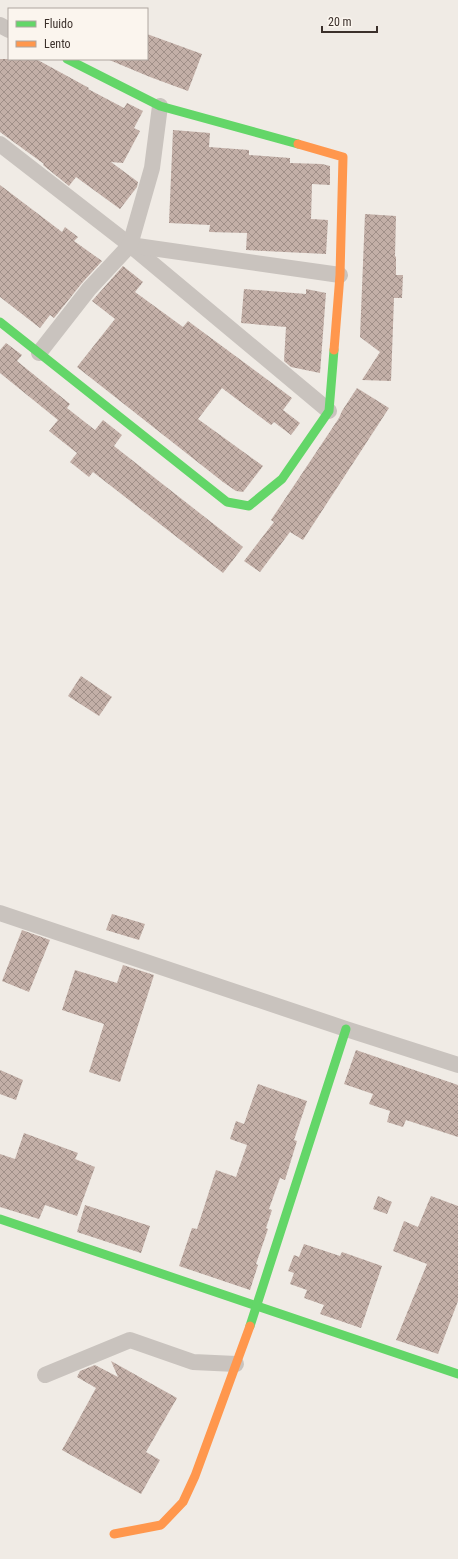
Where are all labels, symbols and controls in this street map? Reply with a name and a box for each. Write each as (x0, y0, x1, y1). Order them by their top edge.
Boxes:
legend (8, 8, 148, 60)
scale bar (322, 8, 377, 34)
text: 20 m (328, 15, 352, 29)
text: Fluido (44, 17, 73, 31)
text: Lento (44, 37, 71, 51)

